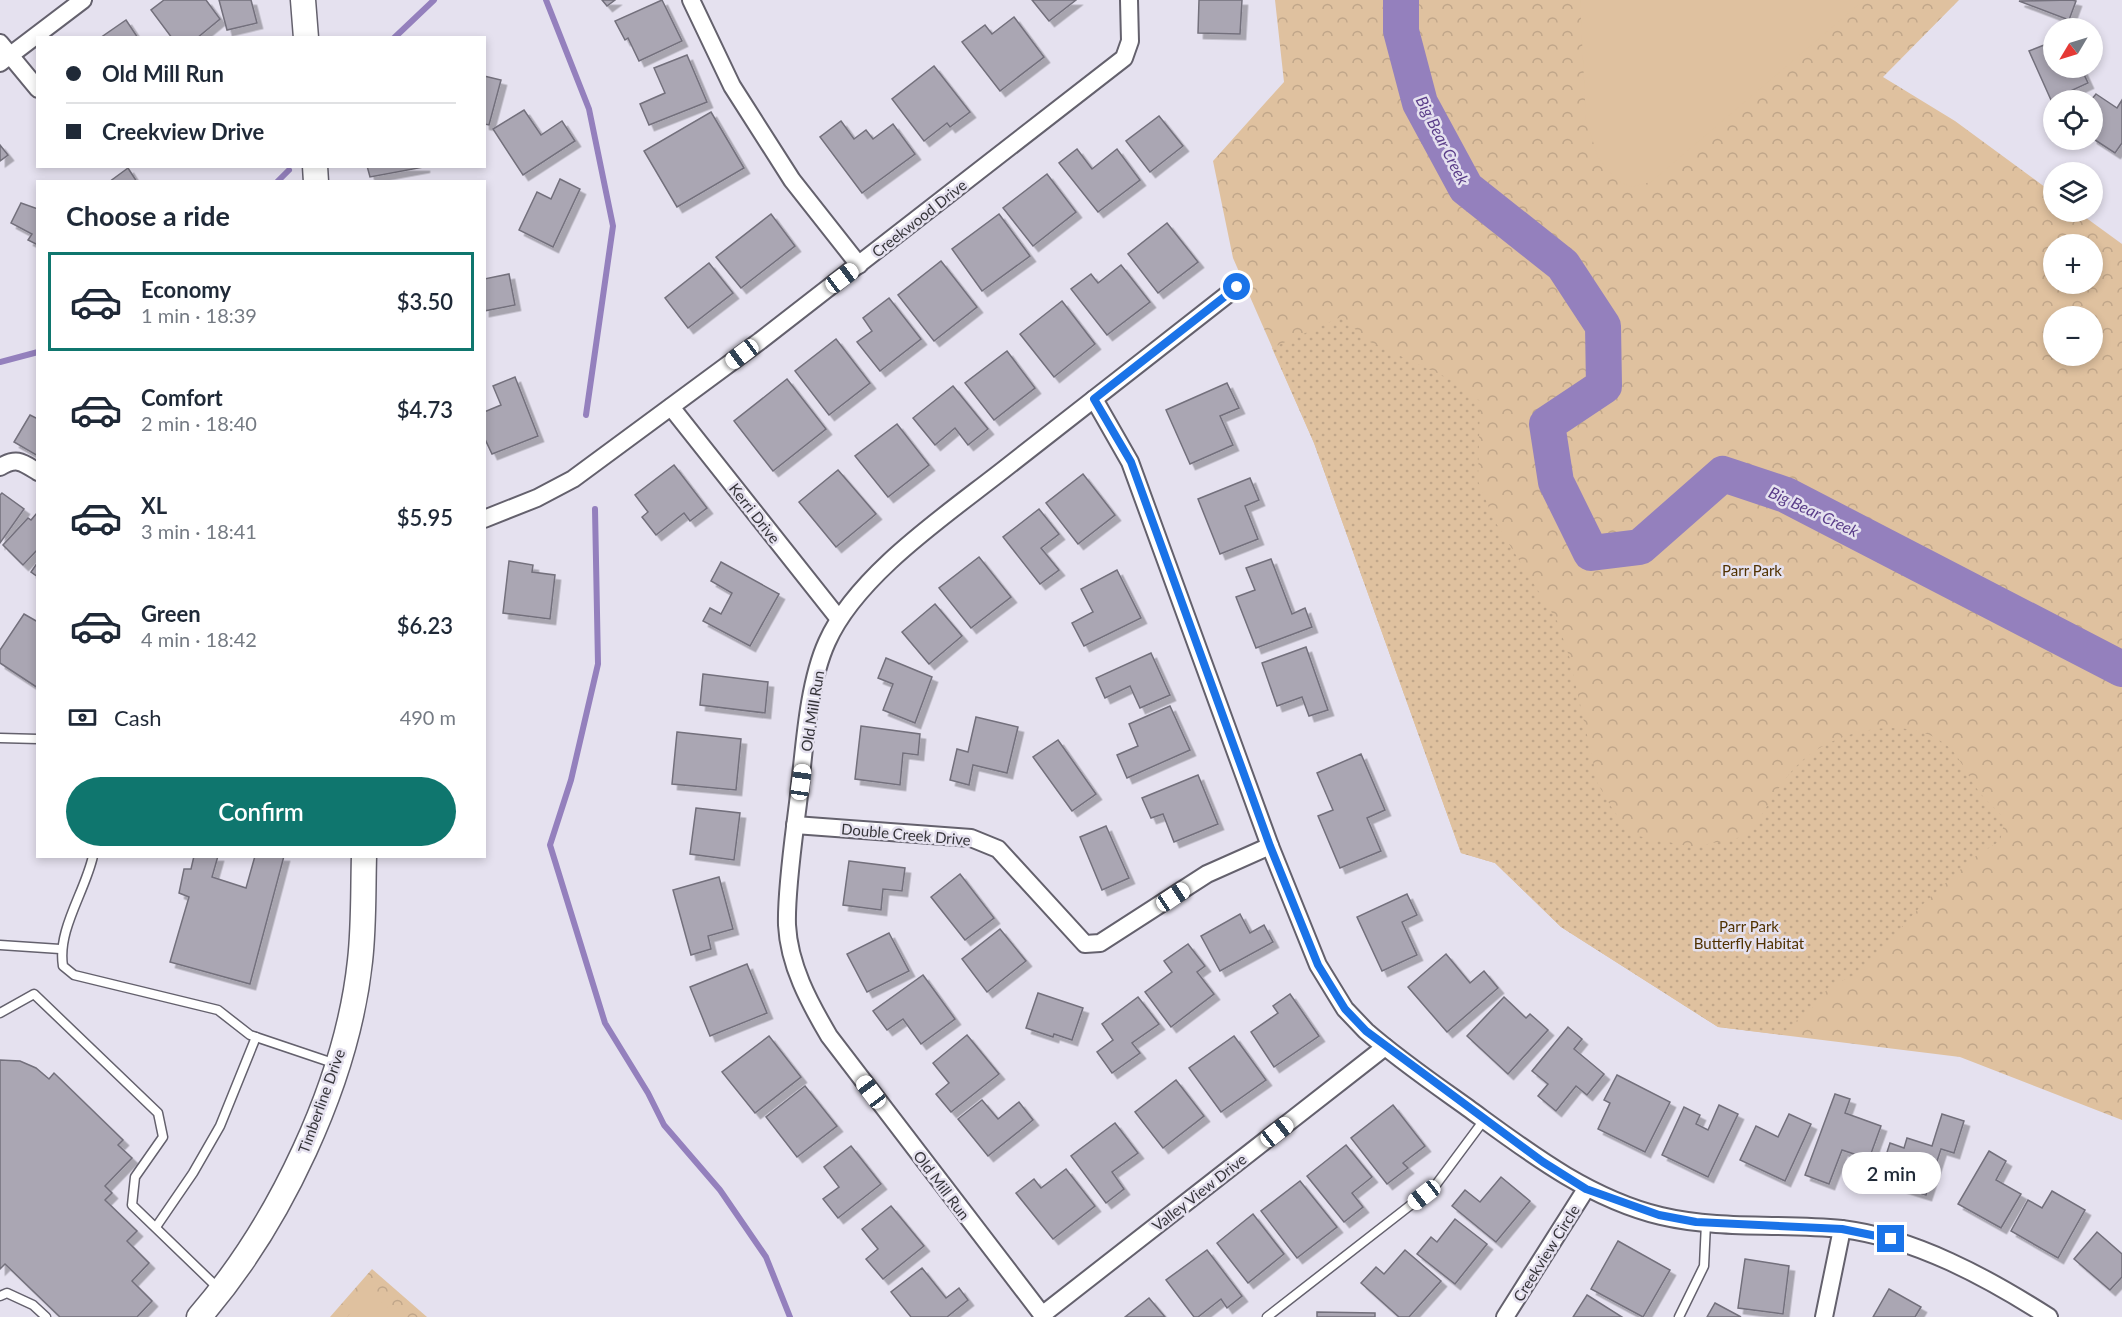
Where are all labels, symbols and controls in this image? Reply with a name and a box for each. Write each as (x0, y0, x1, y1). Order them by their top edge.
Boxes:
north arrow (2043, 18, 2103, 78)
map controls (2043, 18, 2103, 366)
text: Old Mill Run (102, 60, 224, 87)
button: locate (2043, 90, 2103, 150)
water label: Big Bear Creek (1413, 93, 1474, 188)
text: Creekview Drive (102, 118, 264, 145)
button: layers (2043, 162, 2103, 222)
street label: Creekwood Drive (868, 175, 970, 261)
text: Choose a ride (66, 199, 230, 232)
button: + (2043, 234, 2103, 294)
car (822, 260, 862, 296)
route start (1223, 273, 1250, 300)
icon: car (69, 275, 123, 329)
text: Economy (141, 276, 231, 303)
text: $3.50 (397, 288, 453, 315)
text: 1 min · 18:39 (141, 303, 257, 327)
button: − (2043, 306, 2103, 366)
car (722, 336, 762, 372)
icon: car (69, 383, 123, 437)
text: Comfort (141, 384, 223, 411)
text: $4.73 (397, 396, 453, 423)
text: 2 min · 18:40 (141, 411, 257, 435)
street label: Kerri Drive (726, 479, 784, 547)
water label: Big Bear Creek (1766, 482, 1862, 540)
icon: car (69, 491, 123, 545)
text: XL (141, 492, 167, 519)
text: $5.95 (397, 504, 453, 531)
text: 3 min · 18:41 (141, 519, 257, 543)
park label: Parr Park (1722, 561, 1782, 579)
icon: car (69, 599, 123, 653)
text: Green (141, 600, 201, 627)
text: $6.23 (397, 612, 453, 639)
text: 4 min · 18:42 (141, 627, 257, 651)
street label: Old Mill Run (797, 669, 827, 753)
icon: cash (66, 701, 99, 734)
text: Cash (114, 704, 161, 731)
text: 490 m (400, 705, 456, 729)
car (790, 763, 812, 801)
button: Confirm (66, 777, 456, 846)
street label: Double Creek Drive (840, 819, 972, 849)
car (1153, 879, 1193, 915)
park label: Parr Park Butterfly Habitat (1694, 917, 1805, 952)
street label: Timberline Drive (294, 1046, 348, 1156)
car (853, 1072, 889, 1112)
car (1257, 1114, 1297, 1150)
street label: Old Mill Run (910, 1147, 974, 1223)
street label: Valley View Drive (1148, 1150, 1250, 1234)
callout: 2 min (1842, 1152, 1940, 1194)
text: 2 min (1867, 1161, 1916, 1185)
car (1404, 1177, 1444, 1213)
street label: Creekview Circle (1509, 1201, 1583, 1305)
route end (1877, 1225, 1904, 1252)

